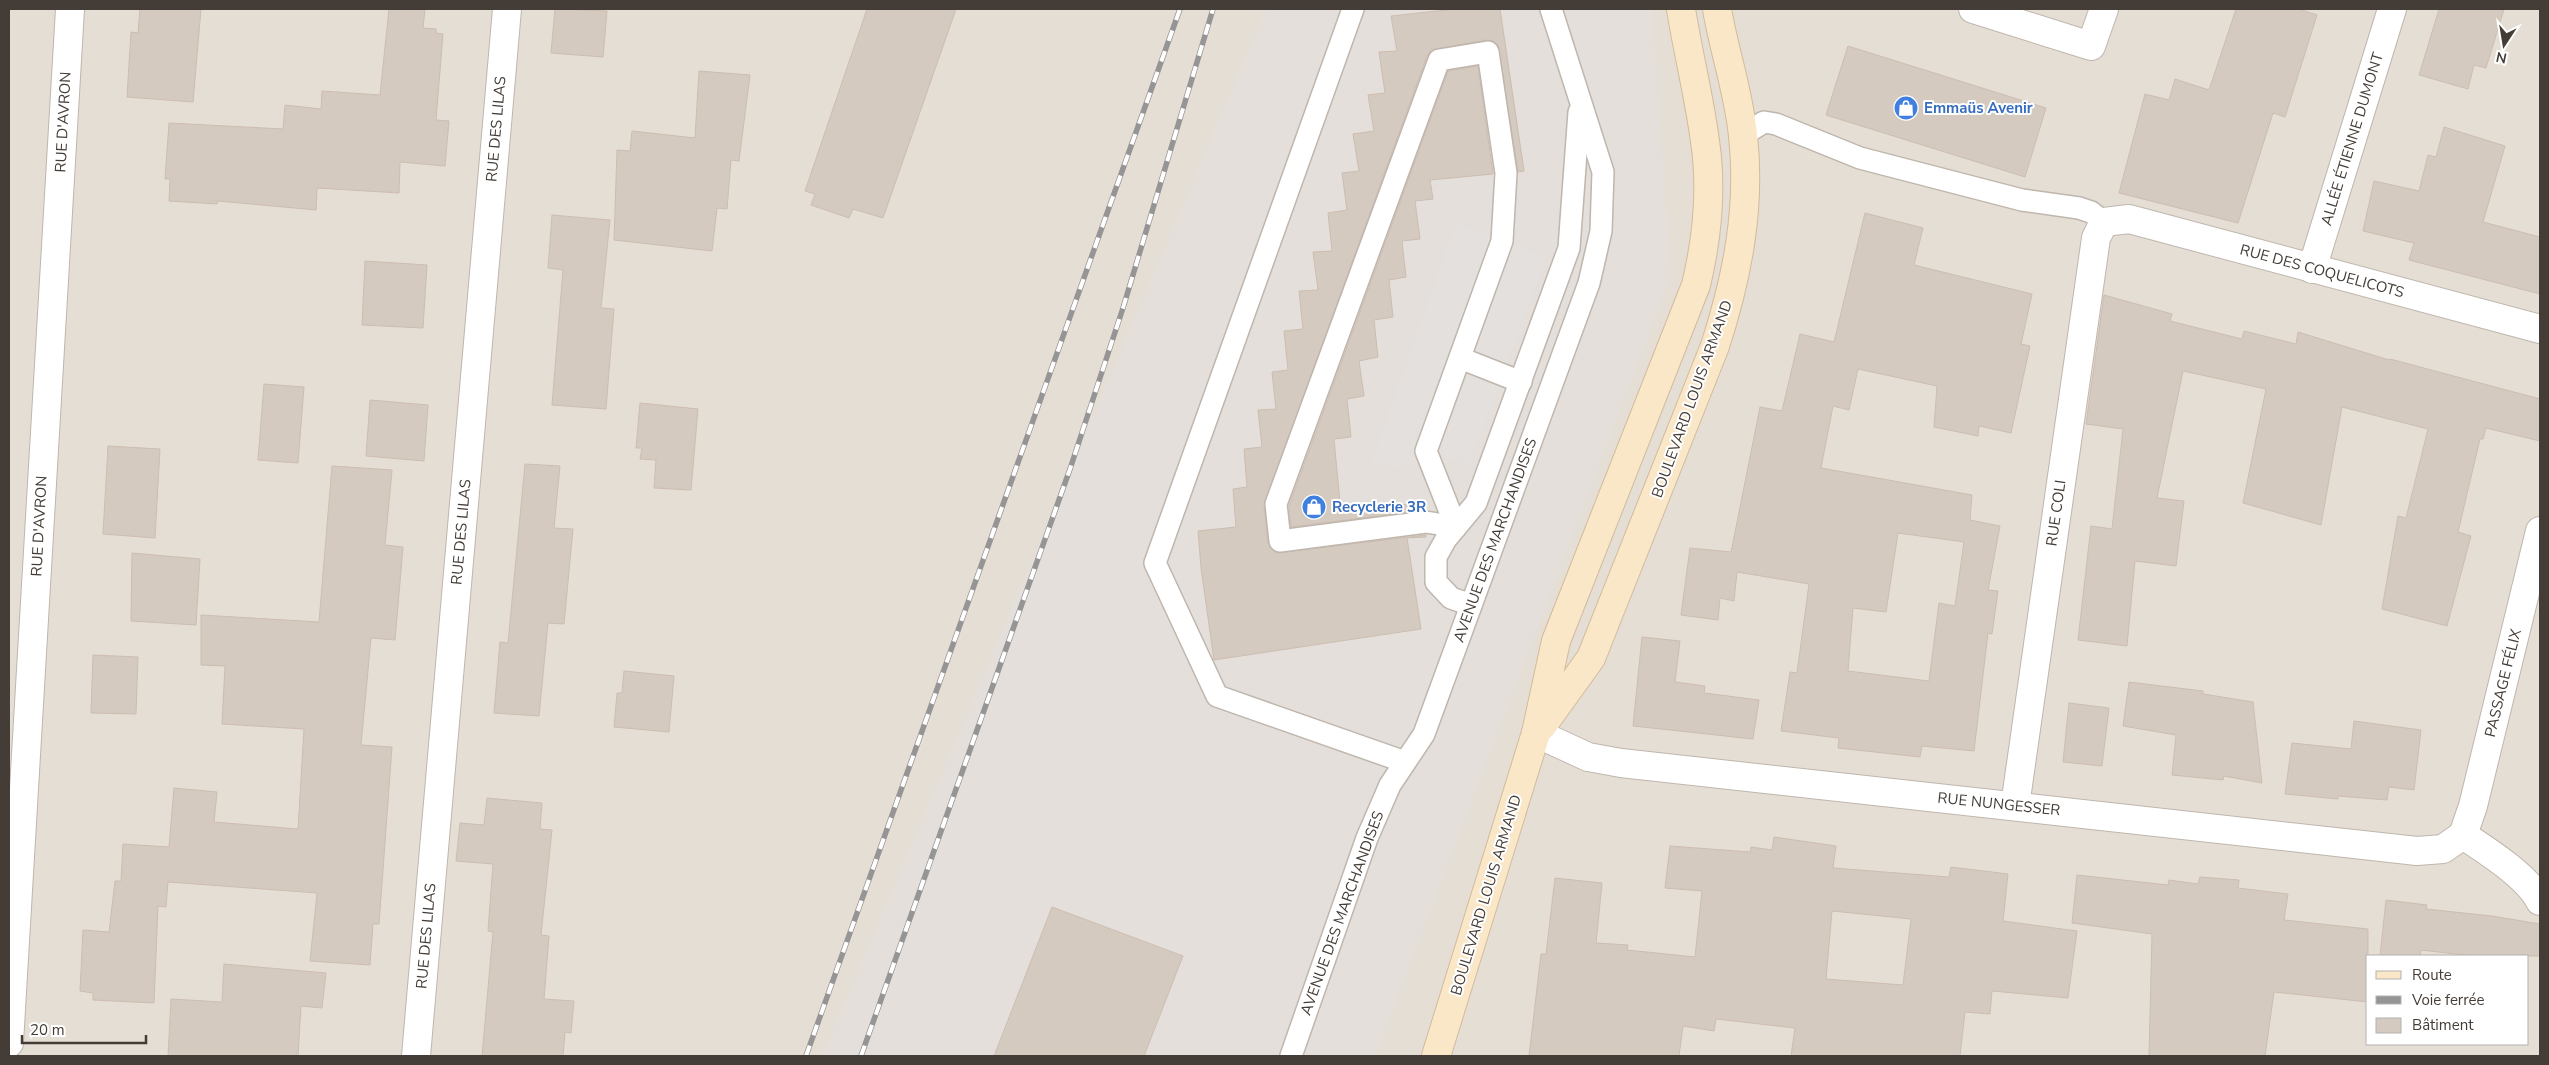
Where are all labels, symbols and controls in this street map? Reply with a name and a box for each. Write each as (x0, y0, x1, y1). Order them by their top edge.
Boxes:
north arrow (2479, 20, 2529, 70)
text: N (2494, 47, 2509, 68)
street label: ALLÉE ÉTIENNE DUMONT (2316, 50, 2388, 228)
street label: RUE D'AVRON (50, 71, 76, 173)
street label: RUE DES LILAS (481, 75, 511, 183)
shop icon: Emmaüs Avenir (1893, 95, 1919, 121)
place label: Emmaüs Avenir (1924, 98, 2033, 118)
street label: RUE DES COQUELICOTS (2238, 239, 2406, 303)
street label: BOULEVARD LOUIS ARMAND (1647, 298, 1737, 500)
street label: AVENUE DES MARCHANDISES (1449, 435, 1541, 645)
street label: RUE D'AVRON (26, 475, 52, 577)
street label: RUE DES LILAS (446, 478, 476, 586)
street label: RUE COLI (2041, 479, 2071, 547)
shop icon: Recyclerie 3R (1301, 494, 1327, 520)
place label: Recyclerie 3R (1332, 497, 1427, 517)
street label: PASSAGE FÉLIX (2480, 627, 2526, 739)
street label: RUE NUNGESSER (1937, 788, 2061, 820)
street label: BOULEVARD LOUIS ARMAND (1446, 792, 1526, 998)
street label: AVENUE DES MARCHANDISES (1296, 808, 1388, 1018)
street label: RUE DES LILAS (411, 882, 441, 990)
legend (2366, 955, 2529, 1045)
text: Route (2412, 965, 2452, 985)
text: Voie ferrée (2411, 990, 2484, 1010)
scale bar (22, 1012, 146, 1044)
text: Bâtiment (2412, 1015, 2474, 1035)
text: 20 m (30, 1020, 65, 1040)

